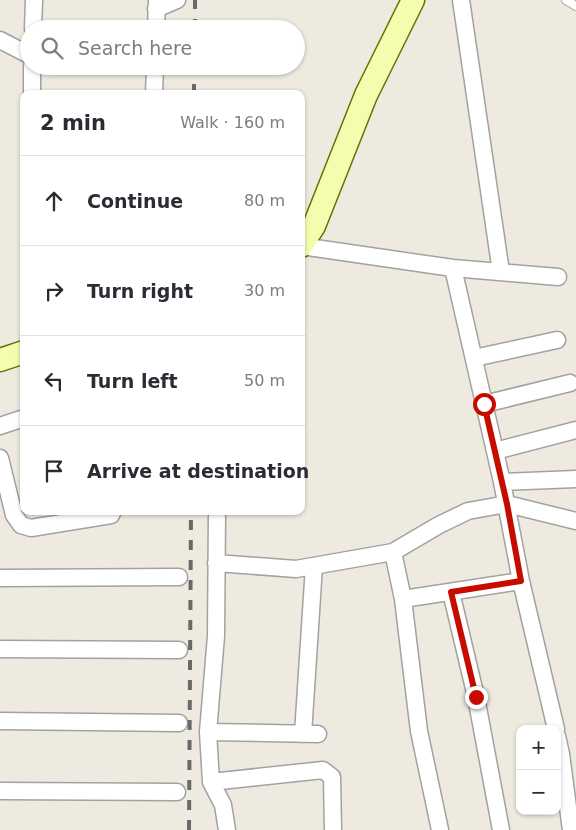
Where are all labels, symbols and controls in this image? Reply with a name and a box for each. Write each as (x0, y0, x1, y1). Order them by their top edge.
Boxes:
search box (20, 20, 305, 75)
icon: search (38, 34, 66, 62)
text: Search here (78, 37, 192, 59)
text: 2 min (40, 111, 106, 135)
text: Walk · 160 m (180, 113, 285, 132)
icon: ahead (40, 187, 68, 215)
text: Continue (87, 190, 183, 212)
text: 80 m (244, 191, 285, 210)
icon: right (40, 277, 68, 305)
text: Turn right (87, 280, 193, 302)
text: 30 m (244, 281, 285, 300)
icon: left (40, 367, 68, 395)
text: Turn left (87, 370, 178, 392)
text: 50 m (244, 371, 285, 390)
route start (473, 393, 496, 416)
icon: arrive (40, 457, 68, 485)
text: Arrive at destination (87, 460, 309, 482)
route end (465, 686, 488, 709)
map controls (516, 725, 561, 815)
button: + (516, 725, 561, 770)
button: − (516, 770, 561, 815)

